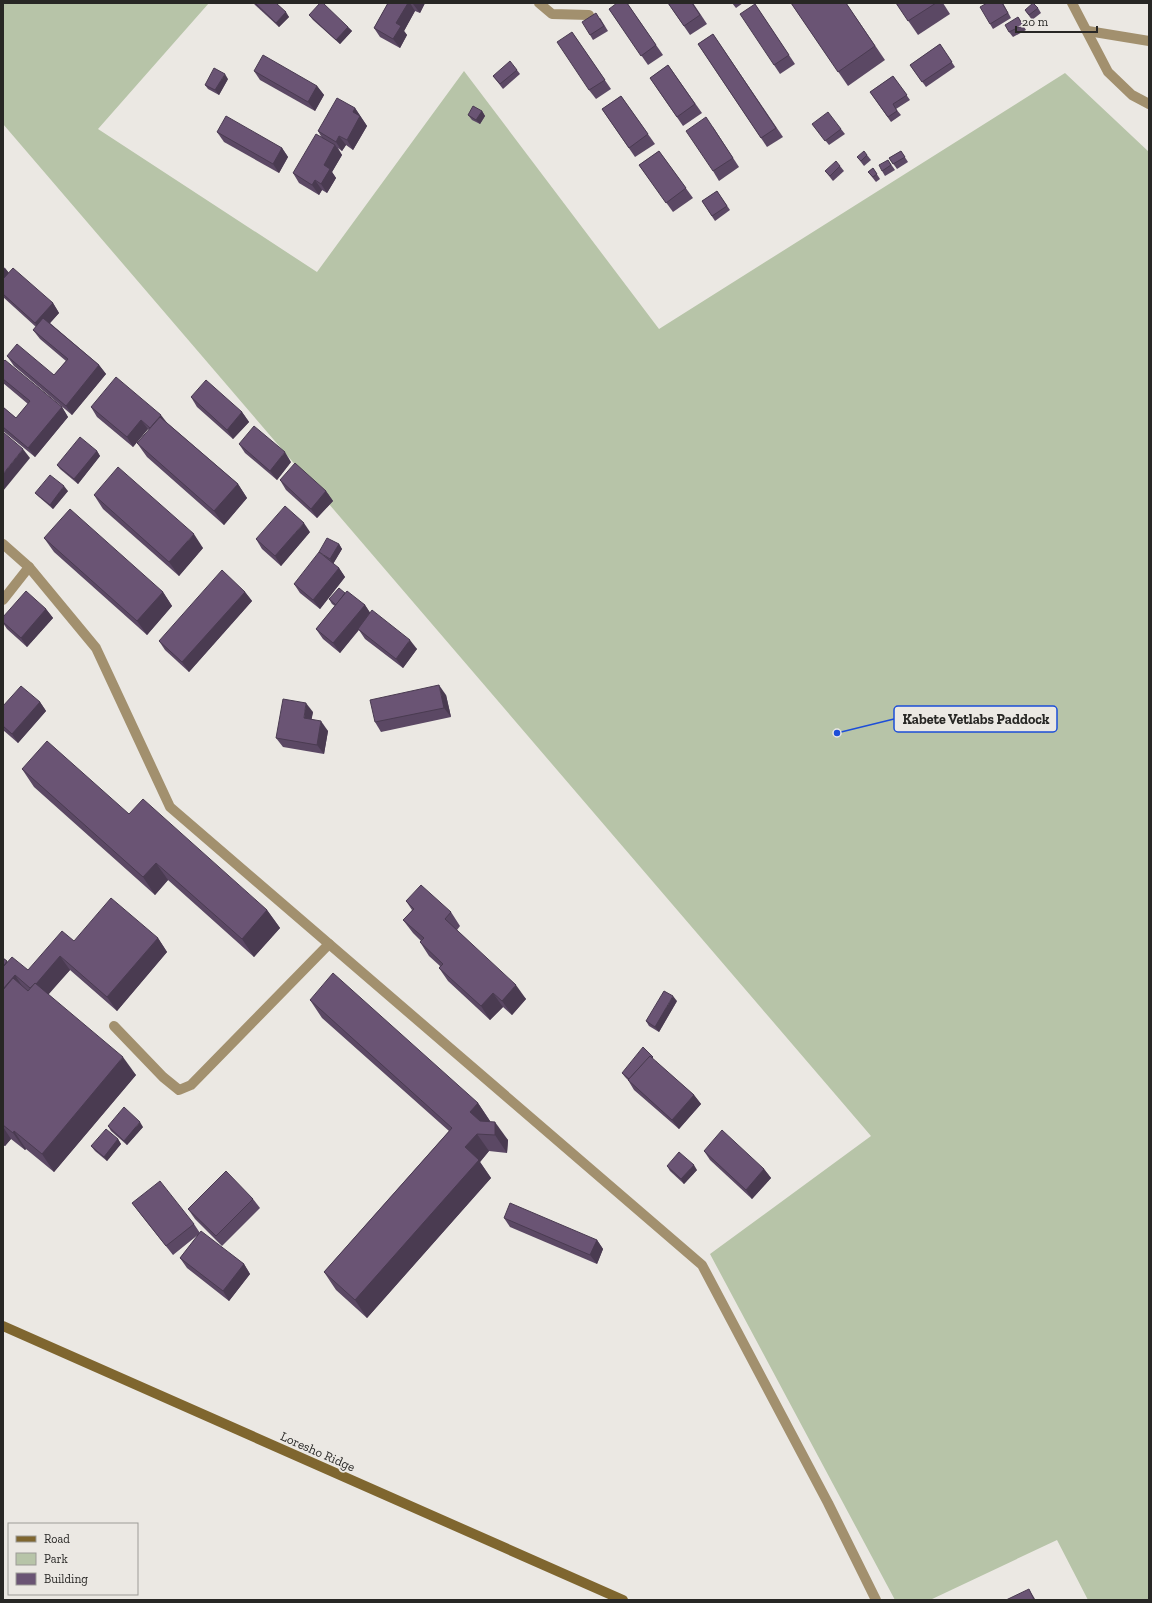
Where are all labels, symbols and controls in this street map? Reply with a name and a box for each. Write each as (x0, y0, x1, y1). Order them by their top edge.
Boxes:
scale bar (1016, 8, 1097, 34)
text: 20 m (1022, 15, 1049, 29)
callout: Kabete Vetlabs Paddock (894, 706, 1057, 732)
text: Kabete Vetlabs Paddock (902, 711, 1050, 728)
street label: Loresho Ridge (278, 1428, 357, 1475)
legend (8, 1523, 138, 1595)
text: Road (44, 1532, 70, 1546)
text: Park (44, 1552, 69, 1566)
text: Building (44, 1572, 88, 1586)

